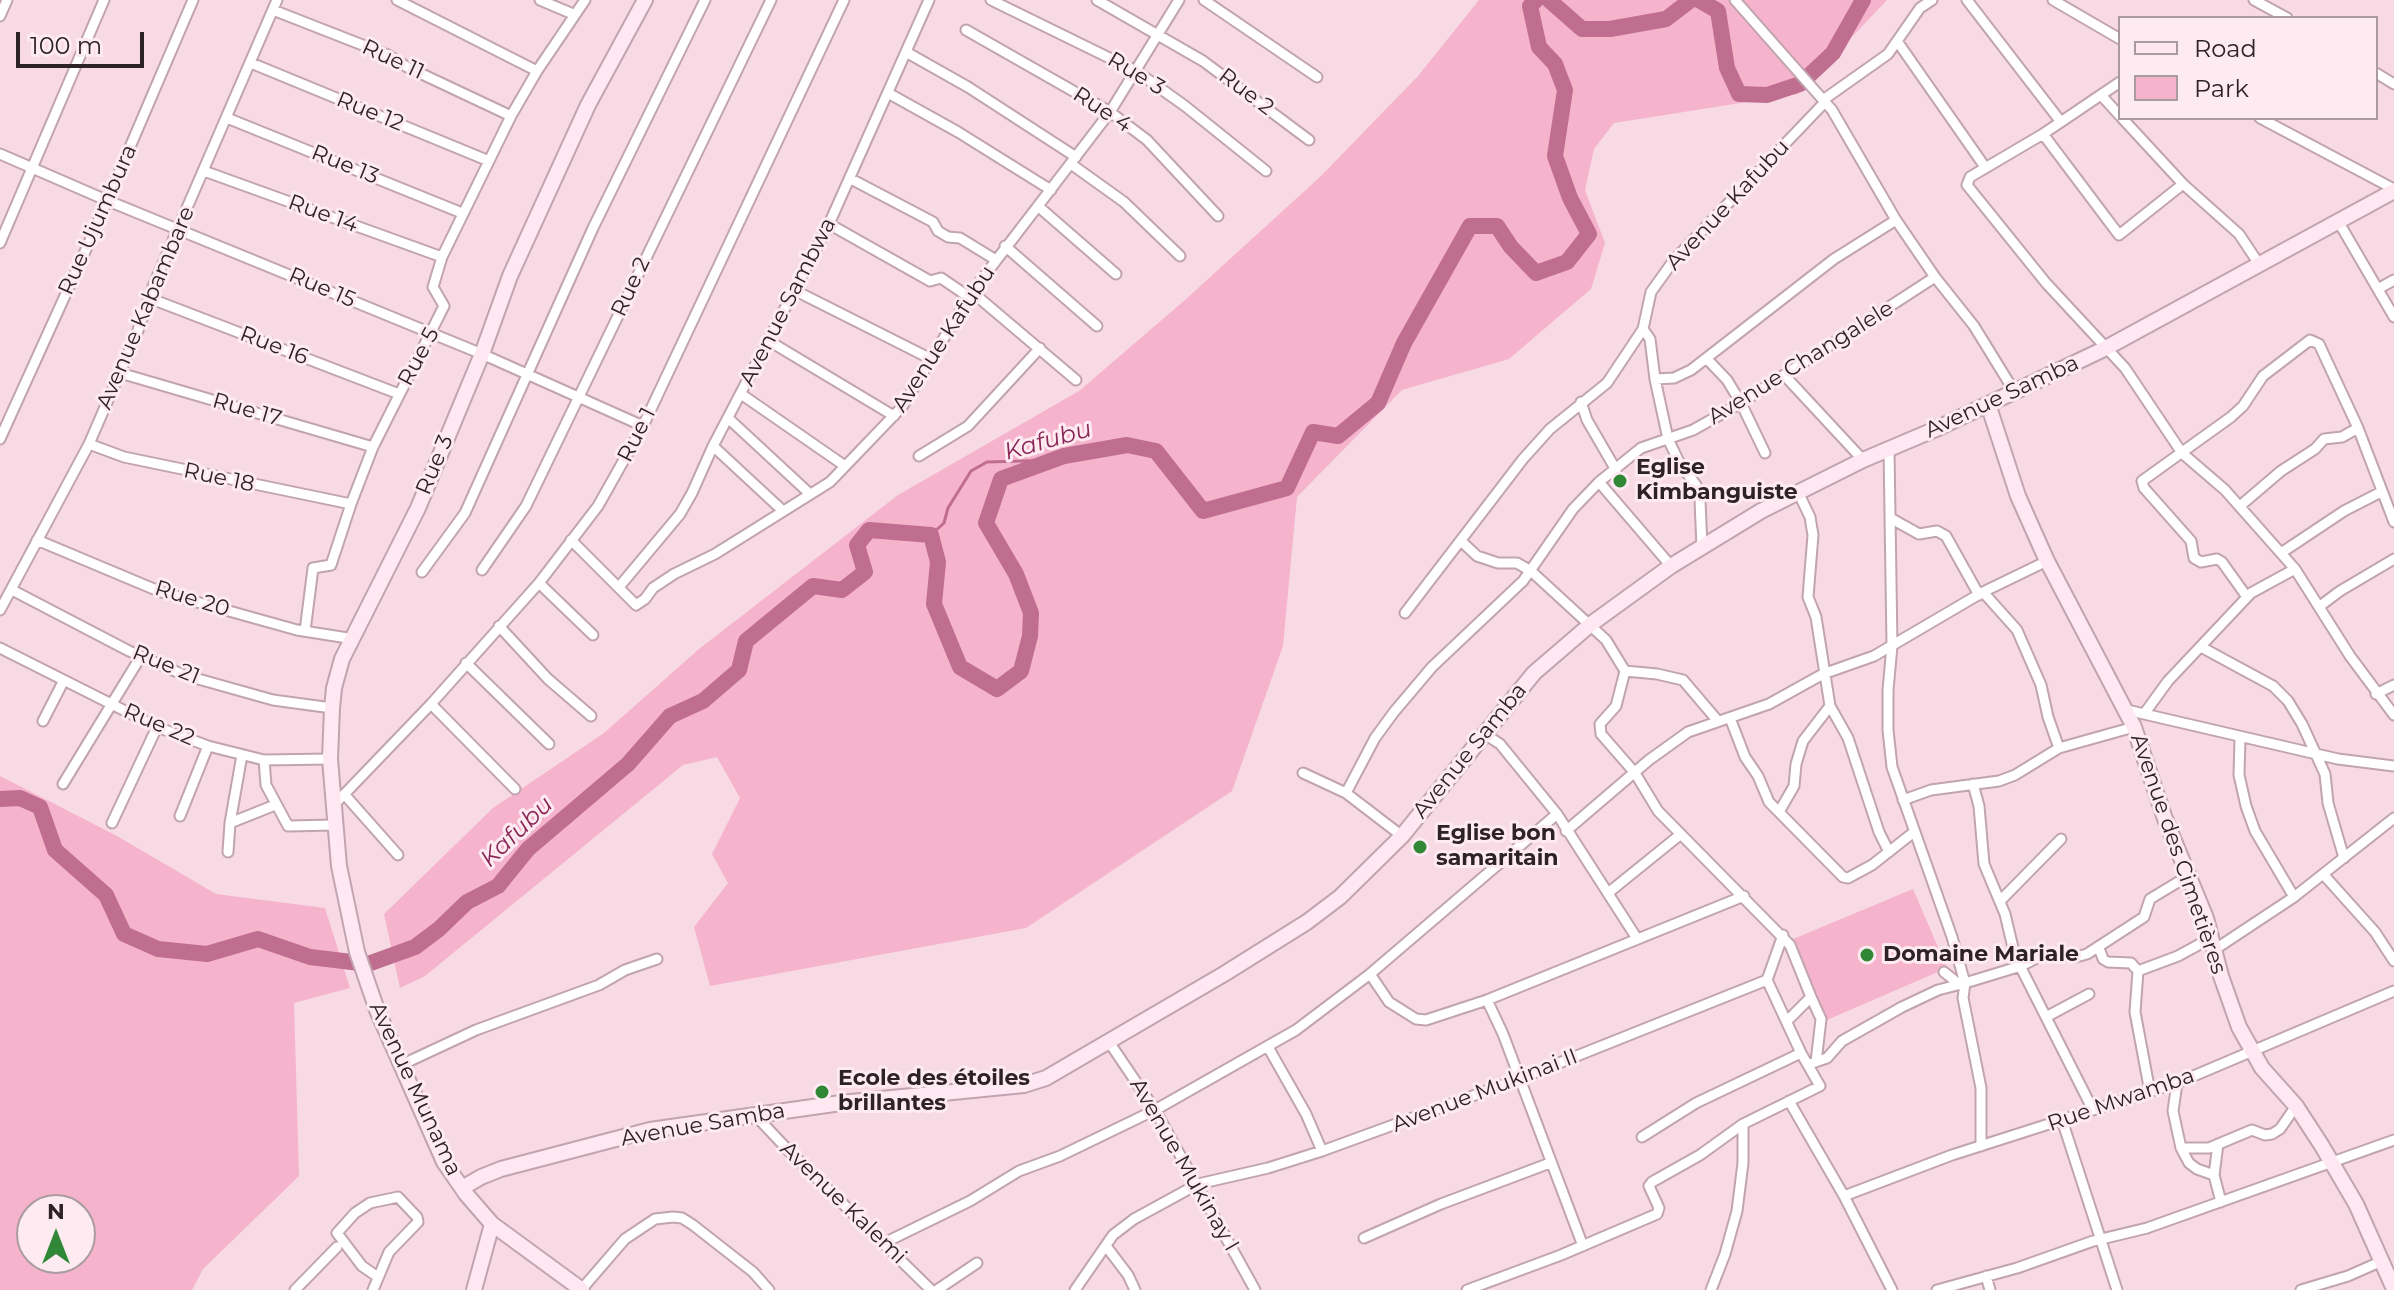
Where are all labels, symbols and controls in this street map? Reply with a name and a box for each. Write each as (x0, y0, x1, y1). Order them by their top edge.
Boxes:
scale bar (20, 16, 148, 66)
legend (2118, 16, 2378, 120)
text: 100 m (30, 31, 102, 60)
street label: Rue 11 (358, 34, 428, 86)
text: Road (2194, 34, 2257, 63)
street label: Rue 3 (1103, 47, 1169, 101)
street label: Rue 2 (1213, 63, 1279, 121)
text: Park (2194, 74, 2249, 103)
street label: Rue 4 (1068, 81, 1136, 139)
street label: Rue 12 (333, 87, 407, 137)
street label: Avenue Kafubu (1661, 134, 1795, 276)
street label: Rue 13 (308, 140, 382, 190)
street label: Rue Ujumbura (53, 141, 143, 299)
street label: Rue 14 (285, 189, 361, 239)
street label: Avenue Kabambare (91, 203, 201, 413)
street label: Avenue Sambwa (734, 214, 842, 390)
street label: Rue 2 (606, 253, 656, 321)
street label: Avenue Kafubu (887, 261, 1001, 417)
street label: Rue 15 (285, 262, 359, 314)
street label: Avenue Changalele (1703, 295, 1899, 431)
street label: Rue 16 (236, 321, 312, 371)
street label: Rue 5 (393, 323, 445, 391)
street label: Avenue Samba (1921, 350, 2083, 444)
street label: Rue 17 (209, 388, 285, 432)
street label: Rue 1 (612, 403, 662, 467)
water label: Kafubu (1001, 415, 1095, 467)
street label: Rue 3 (411, 431, 459, 499)
place label: Eglise Kimbanguiste (1636, 455, 1798, 506)
street label: Rue 18 (181, 458, 257, 498)
marker: Eglise Kimbanguiste (1611, 472, 1629, 490)
street label: Rue 20 (151, 575, 233, 623)
street label: Rue 21 (129, 640, 203, 690)
street label: Avenue Samba (1407, 678, 1533, 824)
street label: Rue 22 (119, 698, 199, 752)
street label: Avenue des Cimetières (2124, 730, 2232, 978)
water label: Kafubu (475, 791, 559, 873)
place label: Eglise bon samaritain (1436, 821, 1559, 872)
marker: Eglise bon samaritain (1411, 838, 1429, 856)
place label: Domaine Mariale (1883, 942, 2079, 968)
marker: Domaine Mariale (1858, 946, 1876, 964)
street label: Avenue Munama (363, 998, 467, 1180)
street label: Avenue Mukinai II (1389, 1043, 1581, 1139)
street label: Rue Mwamba (2044, 1062, 2198, 1138)
place label: Ecole des étoiles brillantes (838, 1066, 1030, 1118)
street label: Avenue Mukinay I (1124, 1074, 1244, 1256)
marker: Ecole des étoiles brillantes (813, 1083, 831, 1101)
street label: Avenue Samba (619, 1098, 787, 1152)
street label: Avenue Kalemi (774, 1136, 912, 1270)
north arrow (16, 1194, 96, 1274)
text: N (47, 1198, 65, 1225)

